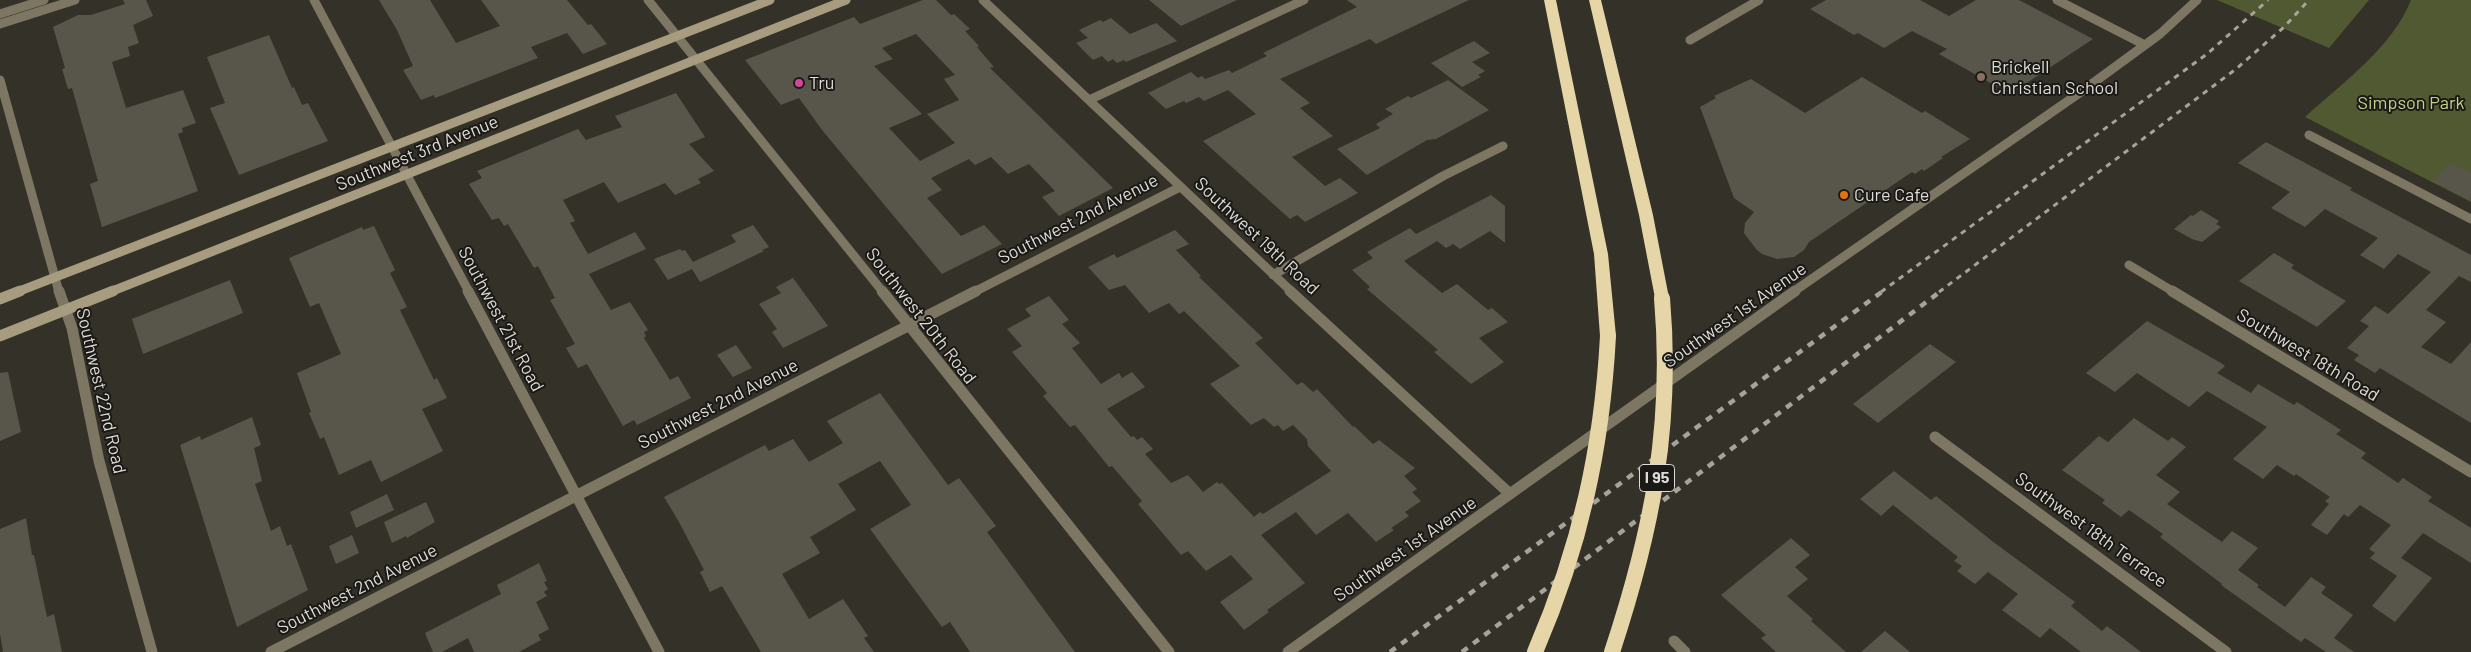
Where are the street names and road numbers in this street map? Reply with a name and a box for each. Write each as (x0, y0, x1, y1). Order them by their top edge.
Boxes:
street label: Southwest 3rd Avenue (333, 111, 501, 195)
street label: Southwest 2nd Avenue (994, 169, 1162, 269)
street label: Southwest 19th Road (1190, 173, 1324, 299)
street label: Southwest 21st Road (454, 243, 548, 395)
street label: Southwest 20th Road (861, 244, 981, 388)
street label: Southwest 1st Avenue (1659, 258, 1811, 372)
street label: Southwest 18th Road (2233, 304, 2383, 406)
street label: Southwest 22nd Road (71, 306, 131, 476)
street label: Southwest 2nd Avenue (634, 354, 802, 454)
road number: I 95 (1640, 464, 1674, 492)
street label: Southwest 18th Terrace (2011, 468, 2171, 592)
street label: Southwest 1st Avenue (1329, 492, 1481, 606)
street label: Southwest 2nd Avenue (273, 539, 441, 639)

